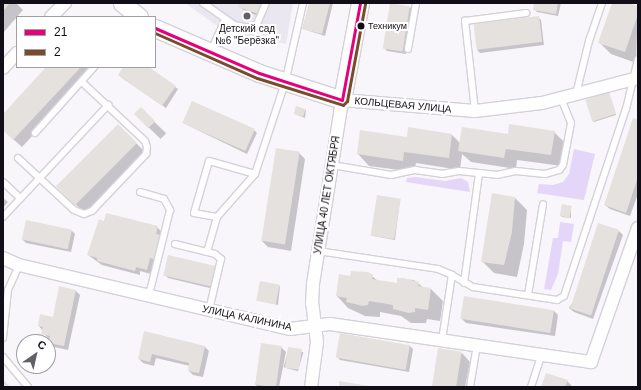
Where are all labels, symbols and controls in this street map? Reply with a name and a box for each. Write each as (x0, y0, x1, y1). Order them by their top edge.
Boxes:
marker: Детский сад №6 "Берёзка" (242, 11, 252, 21)
legend (16, 16, 156, 68)
marker: Техникум (356, 21, 366, 31)
place label: Техникум (368, 21, 407, 31)
place label: Детский сад №6 "Берёзка" (215, 22, 279, 46)
text: 21 (54, 25, 67, 39)
text: 2 (54, 45, 61, 59)
street label: КОЛЬЦЕВАЯ УЛИЦА (354, 95, 452, 115)
street label: УЛИЦА 40 ЛЕТ ОКТЯБРЯ (312, 135, 342, 255)
street label: УЛИЦА КАЛИНИНА (201, 303, 293, 333)
north arrow (16, 334, 56, 374)
text: С (35, 338, 49, 352)

